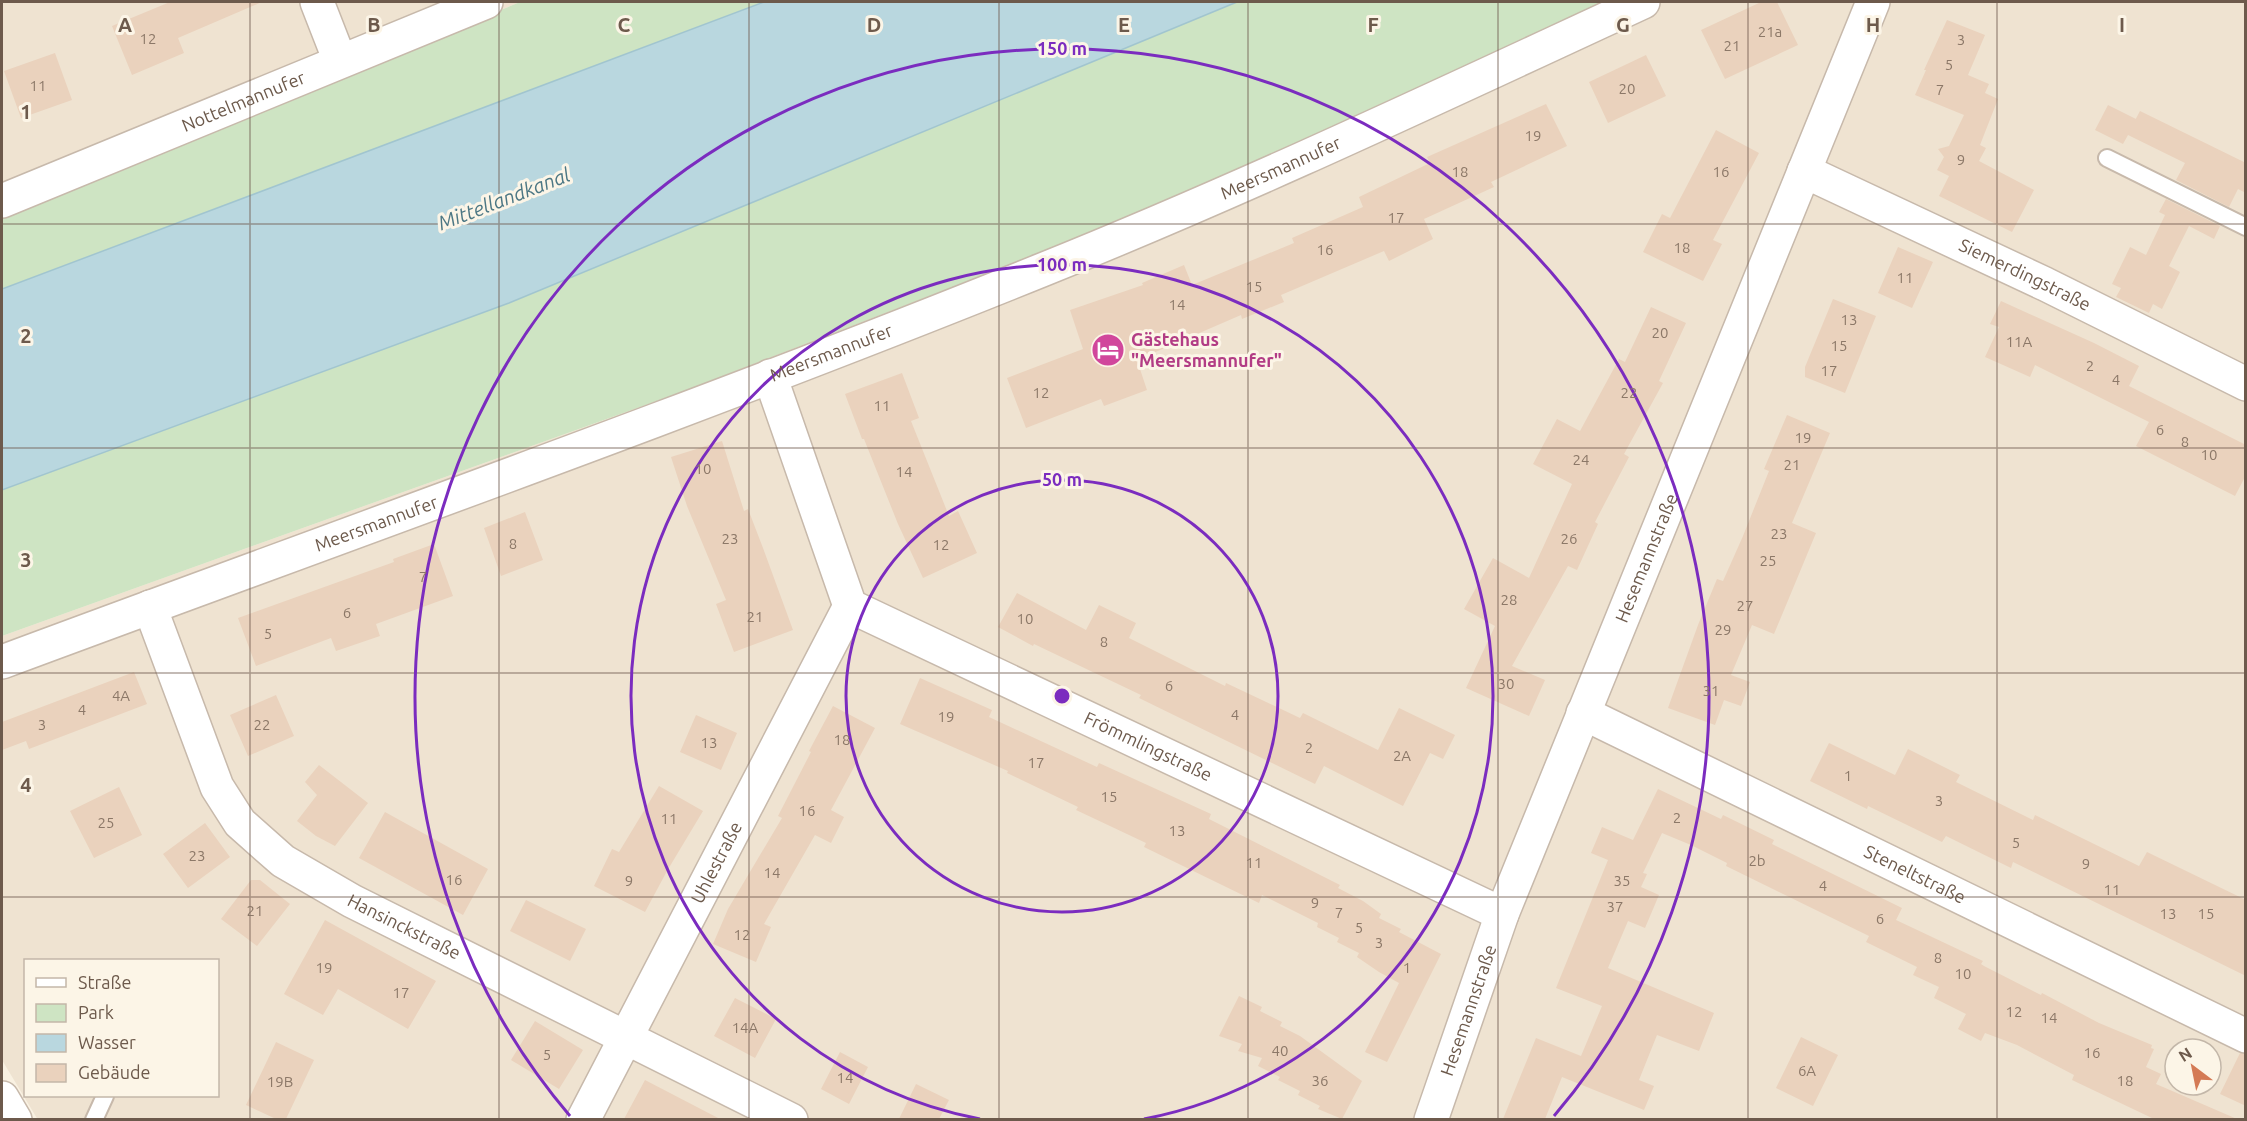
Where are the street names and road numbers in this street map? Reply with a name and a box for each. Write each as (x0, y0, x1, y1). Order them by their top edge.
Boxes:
street label: Nottelmannufer (178, 67, 308, 135)
street label: Meersmannufer (1217, 132, 1344, 203)
street label: Siemerdingstraße (1956, 234, 2094, 314)
street label: Meersmannufer (767, 319, 895, 385)
street label: Hesemannstraße (1611, 490, 1681, 625)
street label: Meersmannufer (312, 491, 440, 555)
street label: Frömmlingstraße (1081, 707, 1216, 785)
street label: Uhlestraße (686, 818, 745, 906)
street label: Steneltstraße (1861, 841, 1969, 907)
street label: Hansinckstraße (345, 889, 464, 963)
street label: Hesemannstraße (1436, 942, 1500, 1078)

